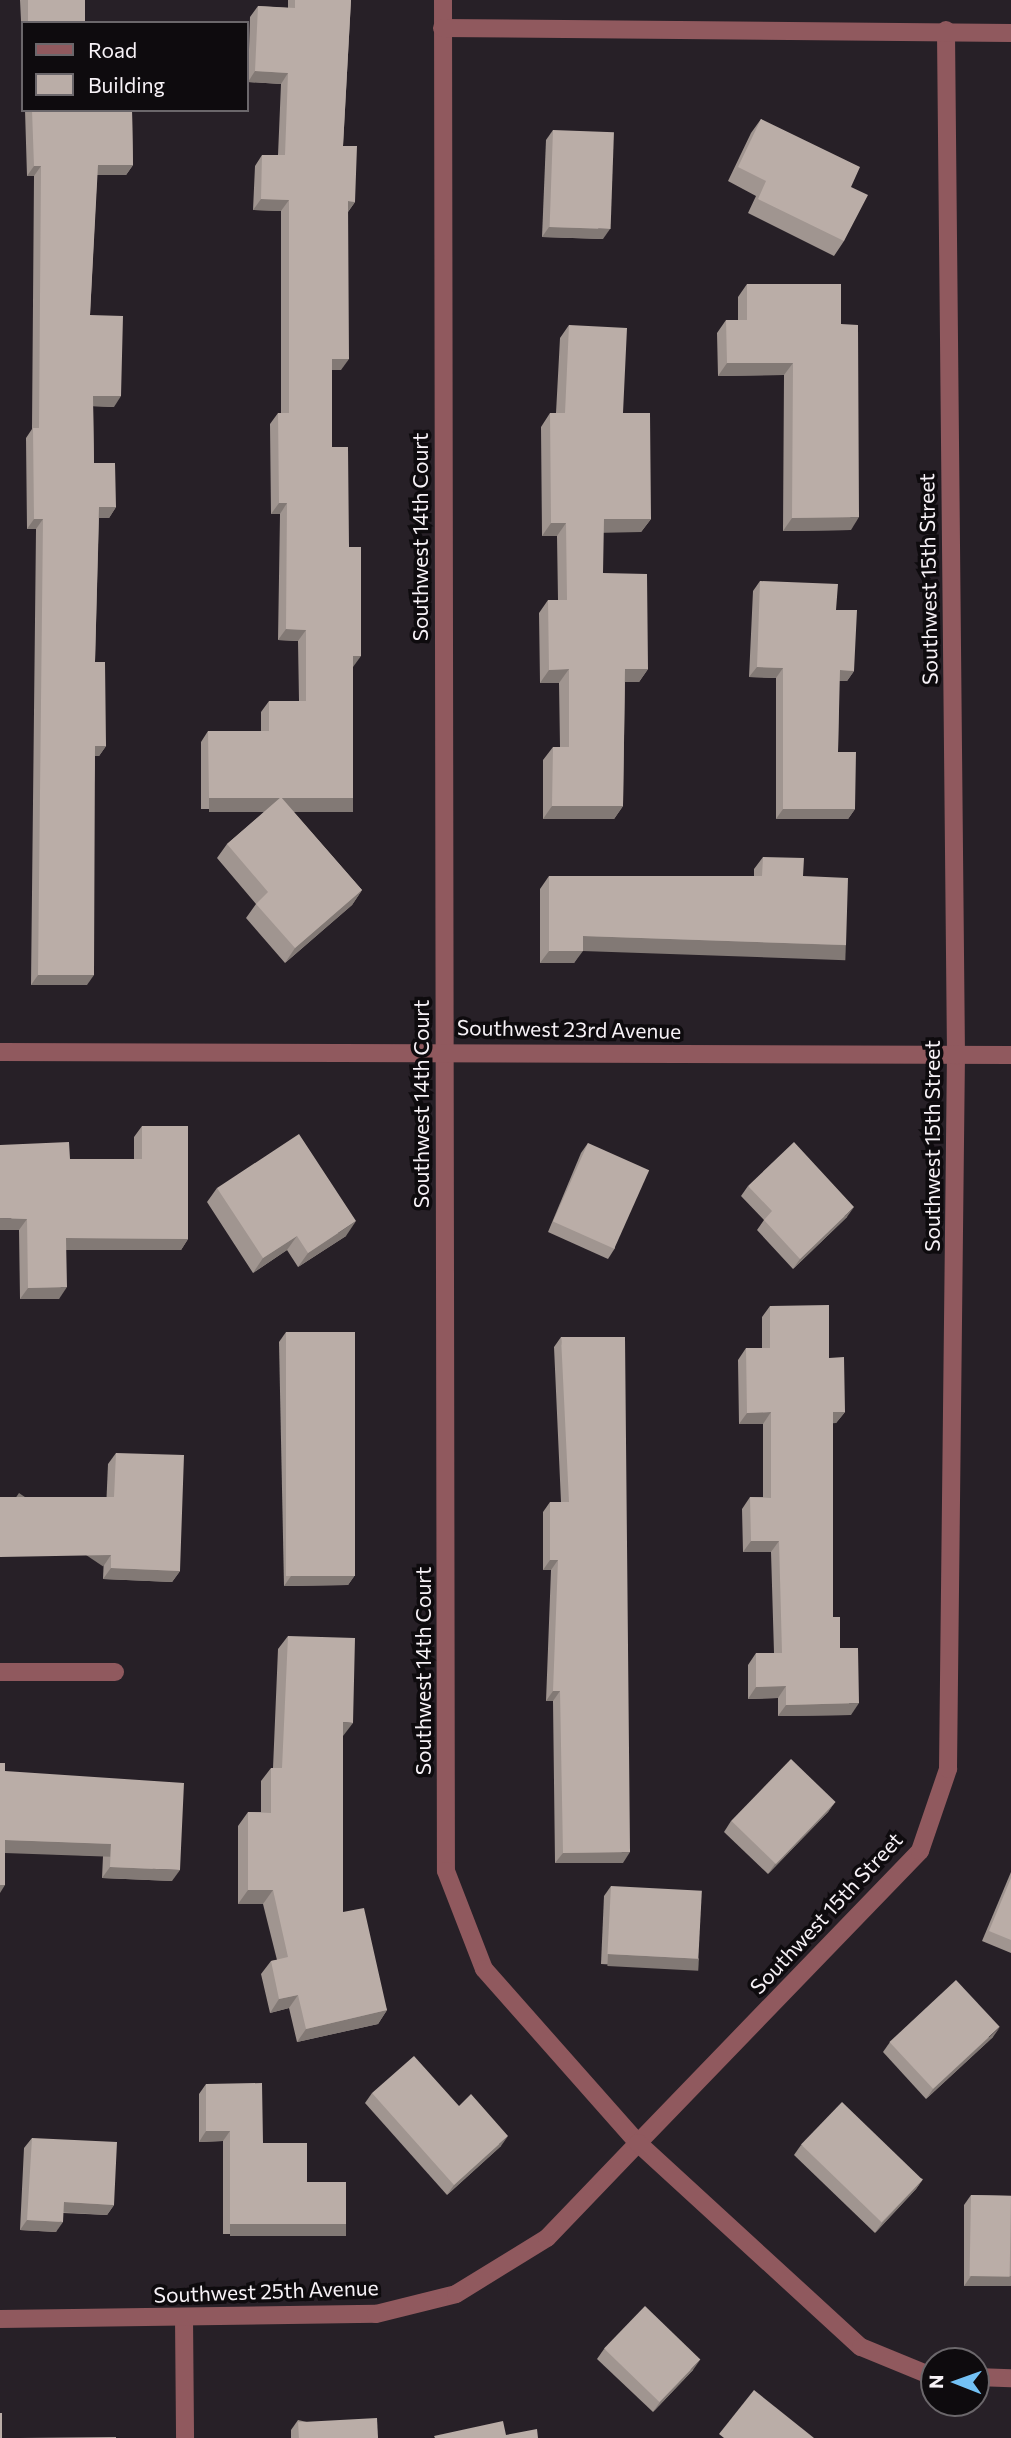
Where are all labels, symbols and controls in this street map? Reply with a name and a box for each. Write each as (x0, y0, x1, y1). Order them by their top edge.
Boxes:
legend (21, 21, 248, 112)
text: Road (88, 37, 137, 62)
text: Building (88, 72, 165, 97)
street label: Southwest 14th Court (407, 433, 433, 641)
street label: Southwest 15th Street (914, 473, 942, 685)
street label: Southwest 14th Court (408, 1000, 434, 1208)
street label: Southwest 23rd Avenue (457, 1014, 681, 1044)
street label: Southwest 15th Street (919, 1040, 945, 1252)
street label: Southwest 14th Court (410, 1567, 436, 1775)
street label: Southwest 15th Street (745, 1827, 907, 1999)
street label: Southwest 25th Avenue (153, 2274, 379, 2308)
north arrow (920, 2347, 990, 2417)
text: N (924, 2374, 947, 2389)

